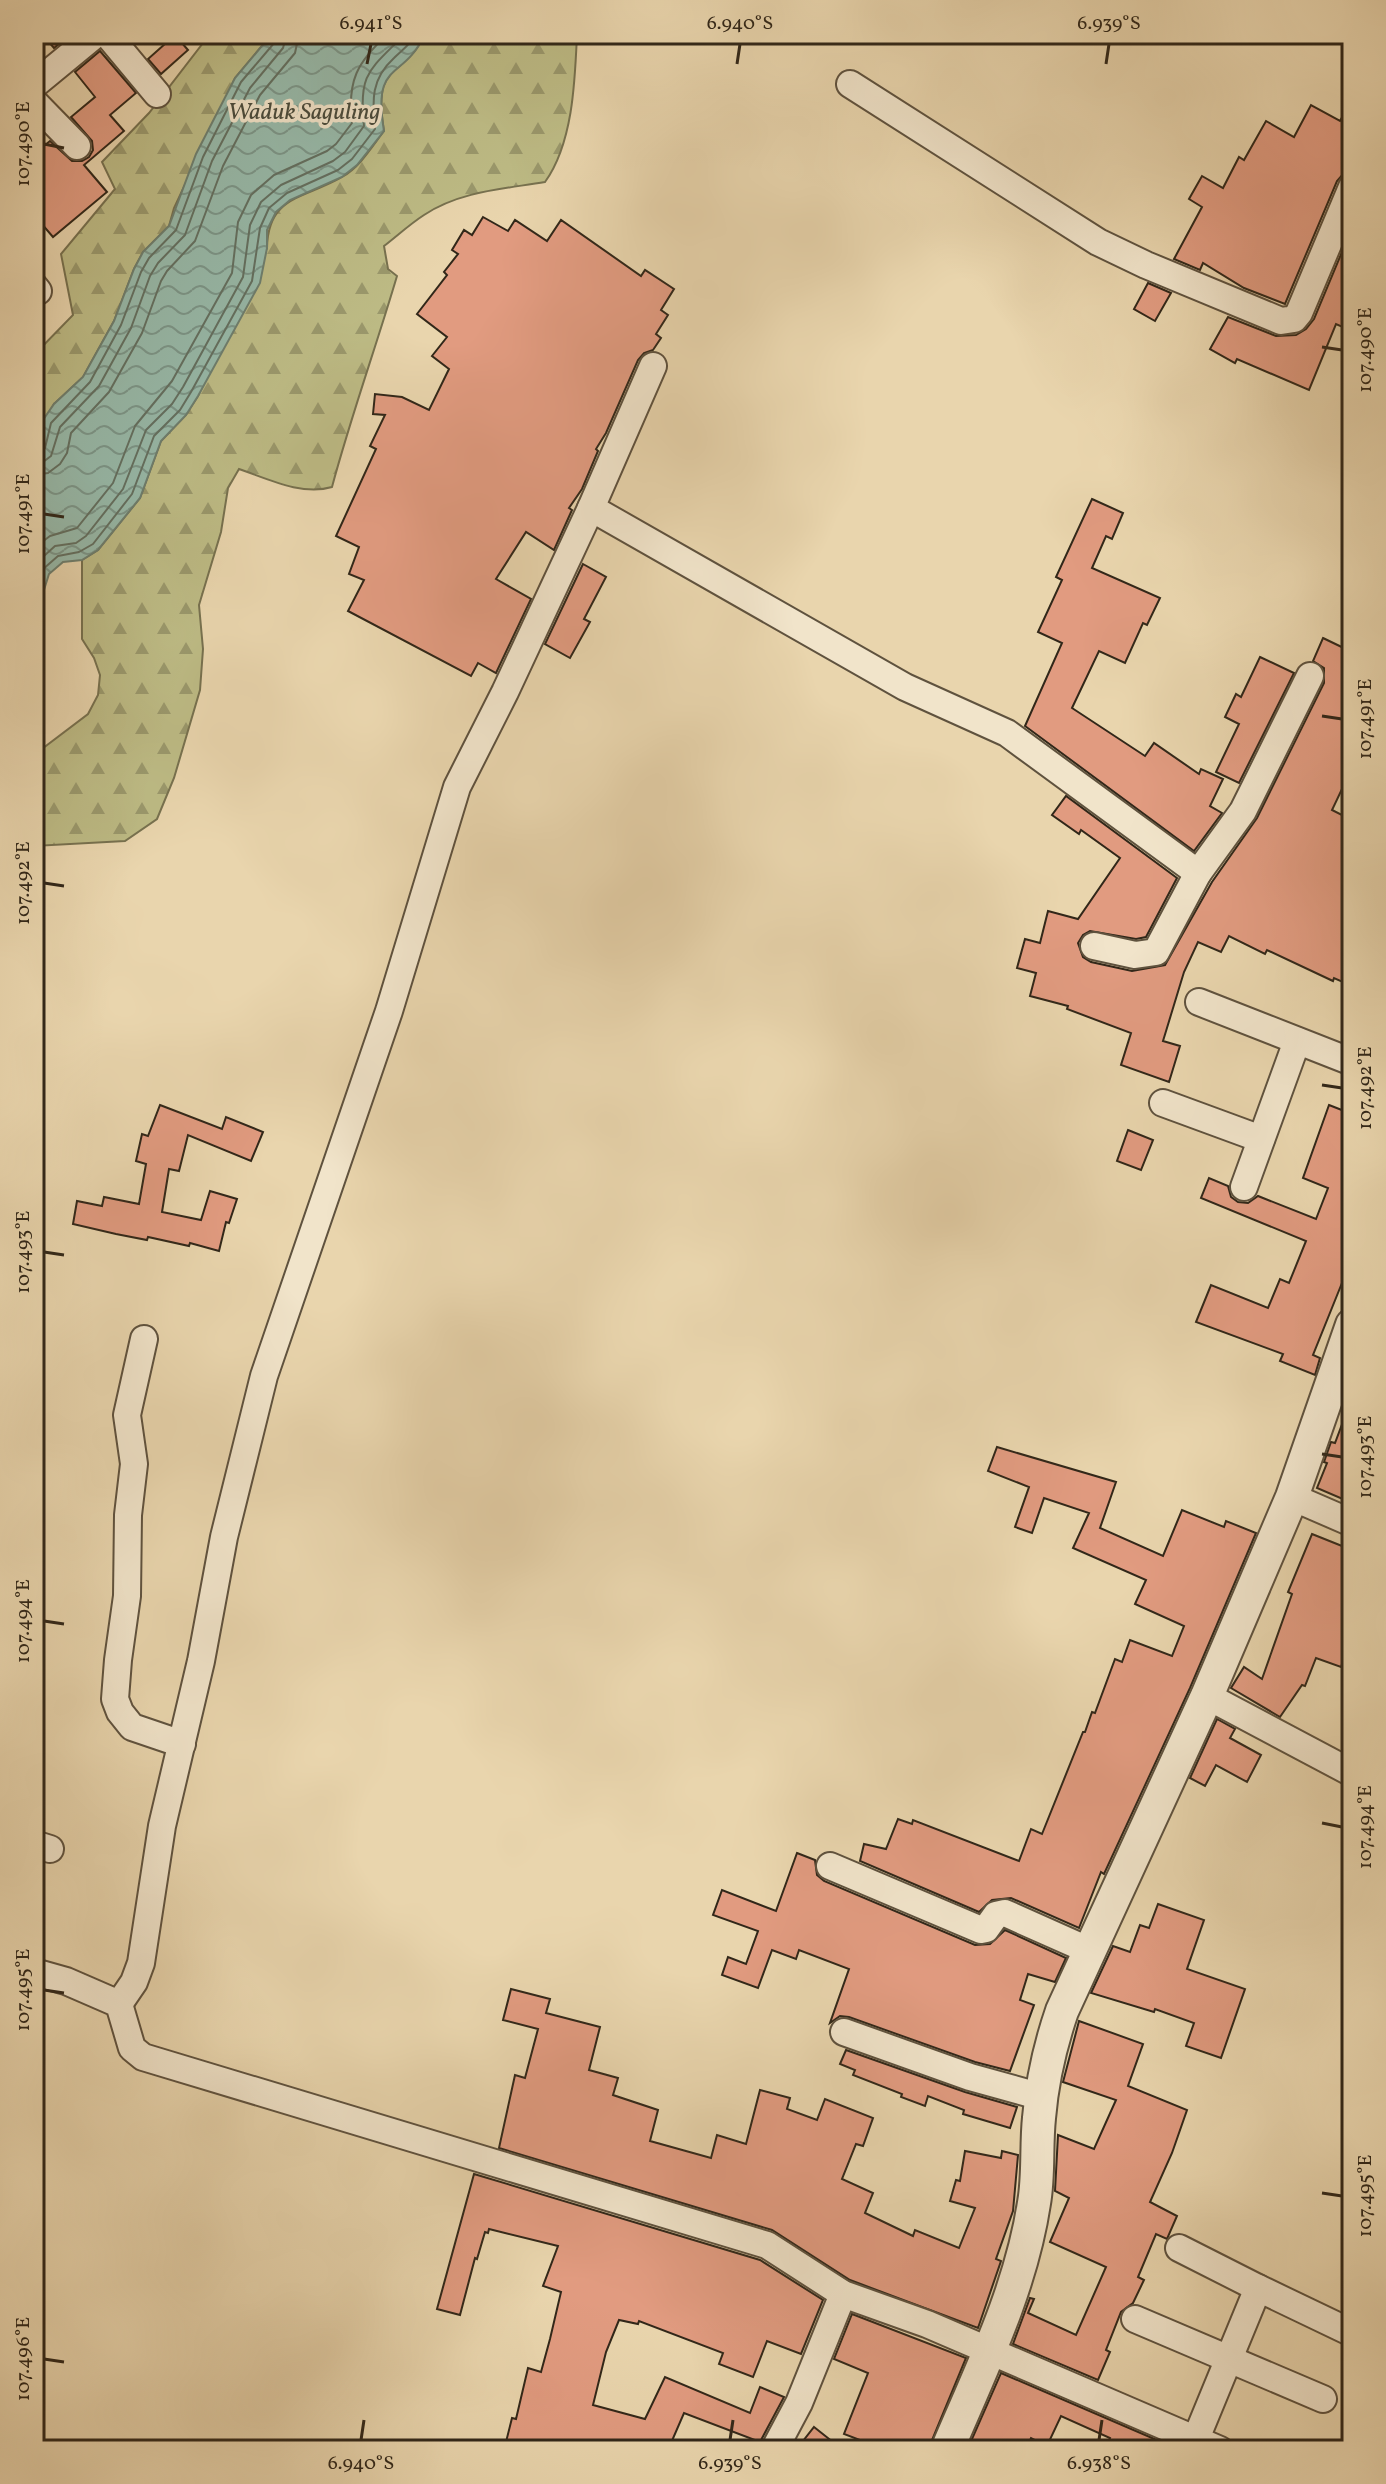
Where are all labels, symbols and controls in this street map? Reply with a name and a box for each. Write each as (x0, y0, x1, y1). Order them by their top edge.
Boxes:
text: 6.941°S (339, 10, 403, 38)
text: 6.940°S (707, 10, 773, 38)
text: 6.939°S (1077, 10, 1141, 38)
water label: Waduk Saguling (228, 96, 381, 130)
text: 107.490°E (10, 101, 38, 187)
text: 107.490°E (1352, 307, 1380, 393)
text: 107.491°E (10, 473, 38, 555)
text: 107.491°E (1352, 678, 1380, 760)
text: 107.492°E (10, 841, 38, 925)
text: 107.492°E (1352, 1046, 1380, 1130)
text: 107.493°E (10, 1210, 38, 1294)
text: 107.493°E (1352, 1415, 1380, 1499)
text: 107.494°E (10, 1579, 38, 1663)
text: 107.494°E (1352, 1785, 1380, 1869)
text: 107.495°E (10, 1949, 38, 2031)
text: 107.495°E (1352, 2155, 1380, 2237)
text: 107.496°E (10, 2317, 38, 2401)
text: 6.940°S (328, 2450, 394, 2478)
text: 6.939°S (698, 2450, 762, 2478)
text: 6.938°S (1067, 2450, 1131, 2478)

